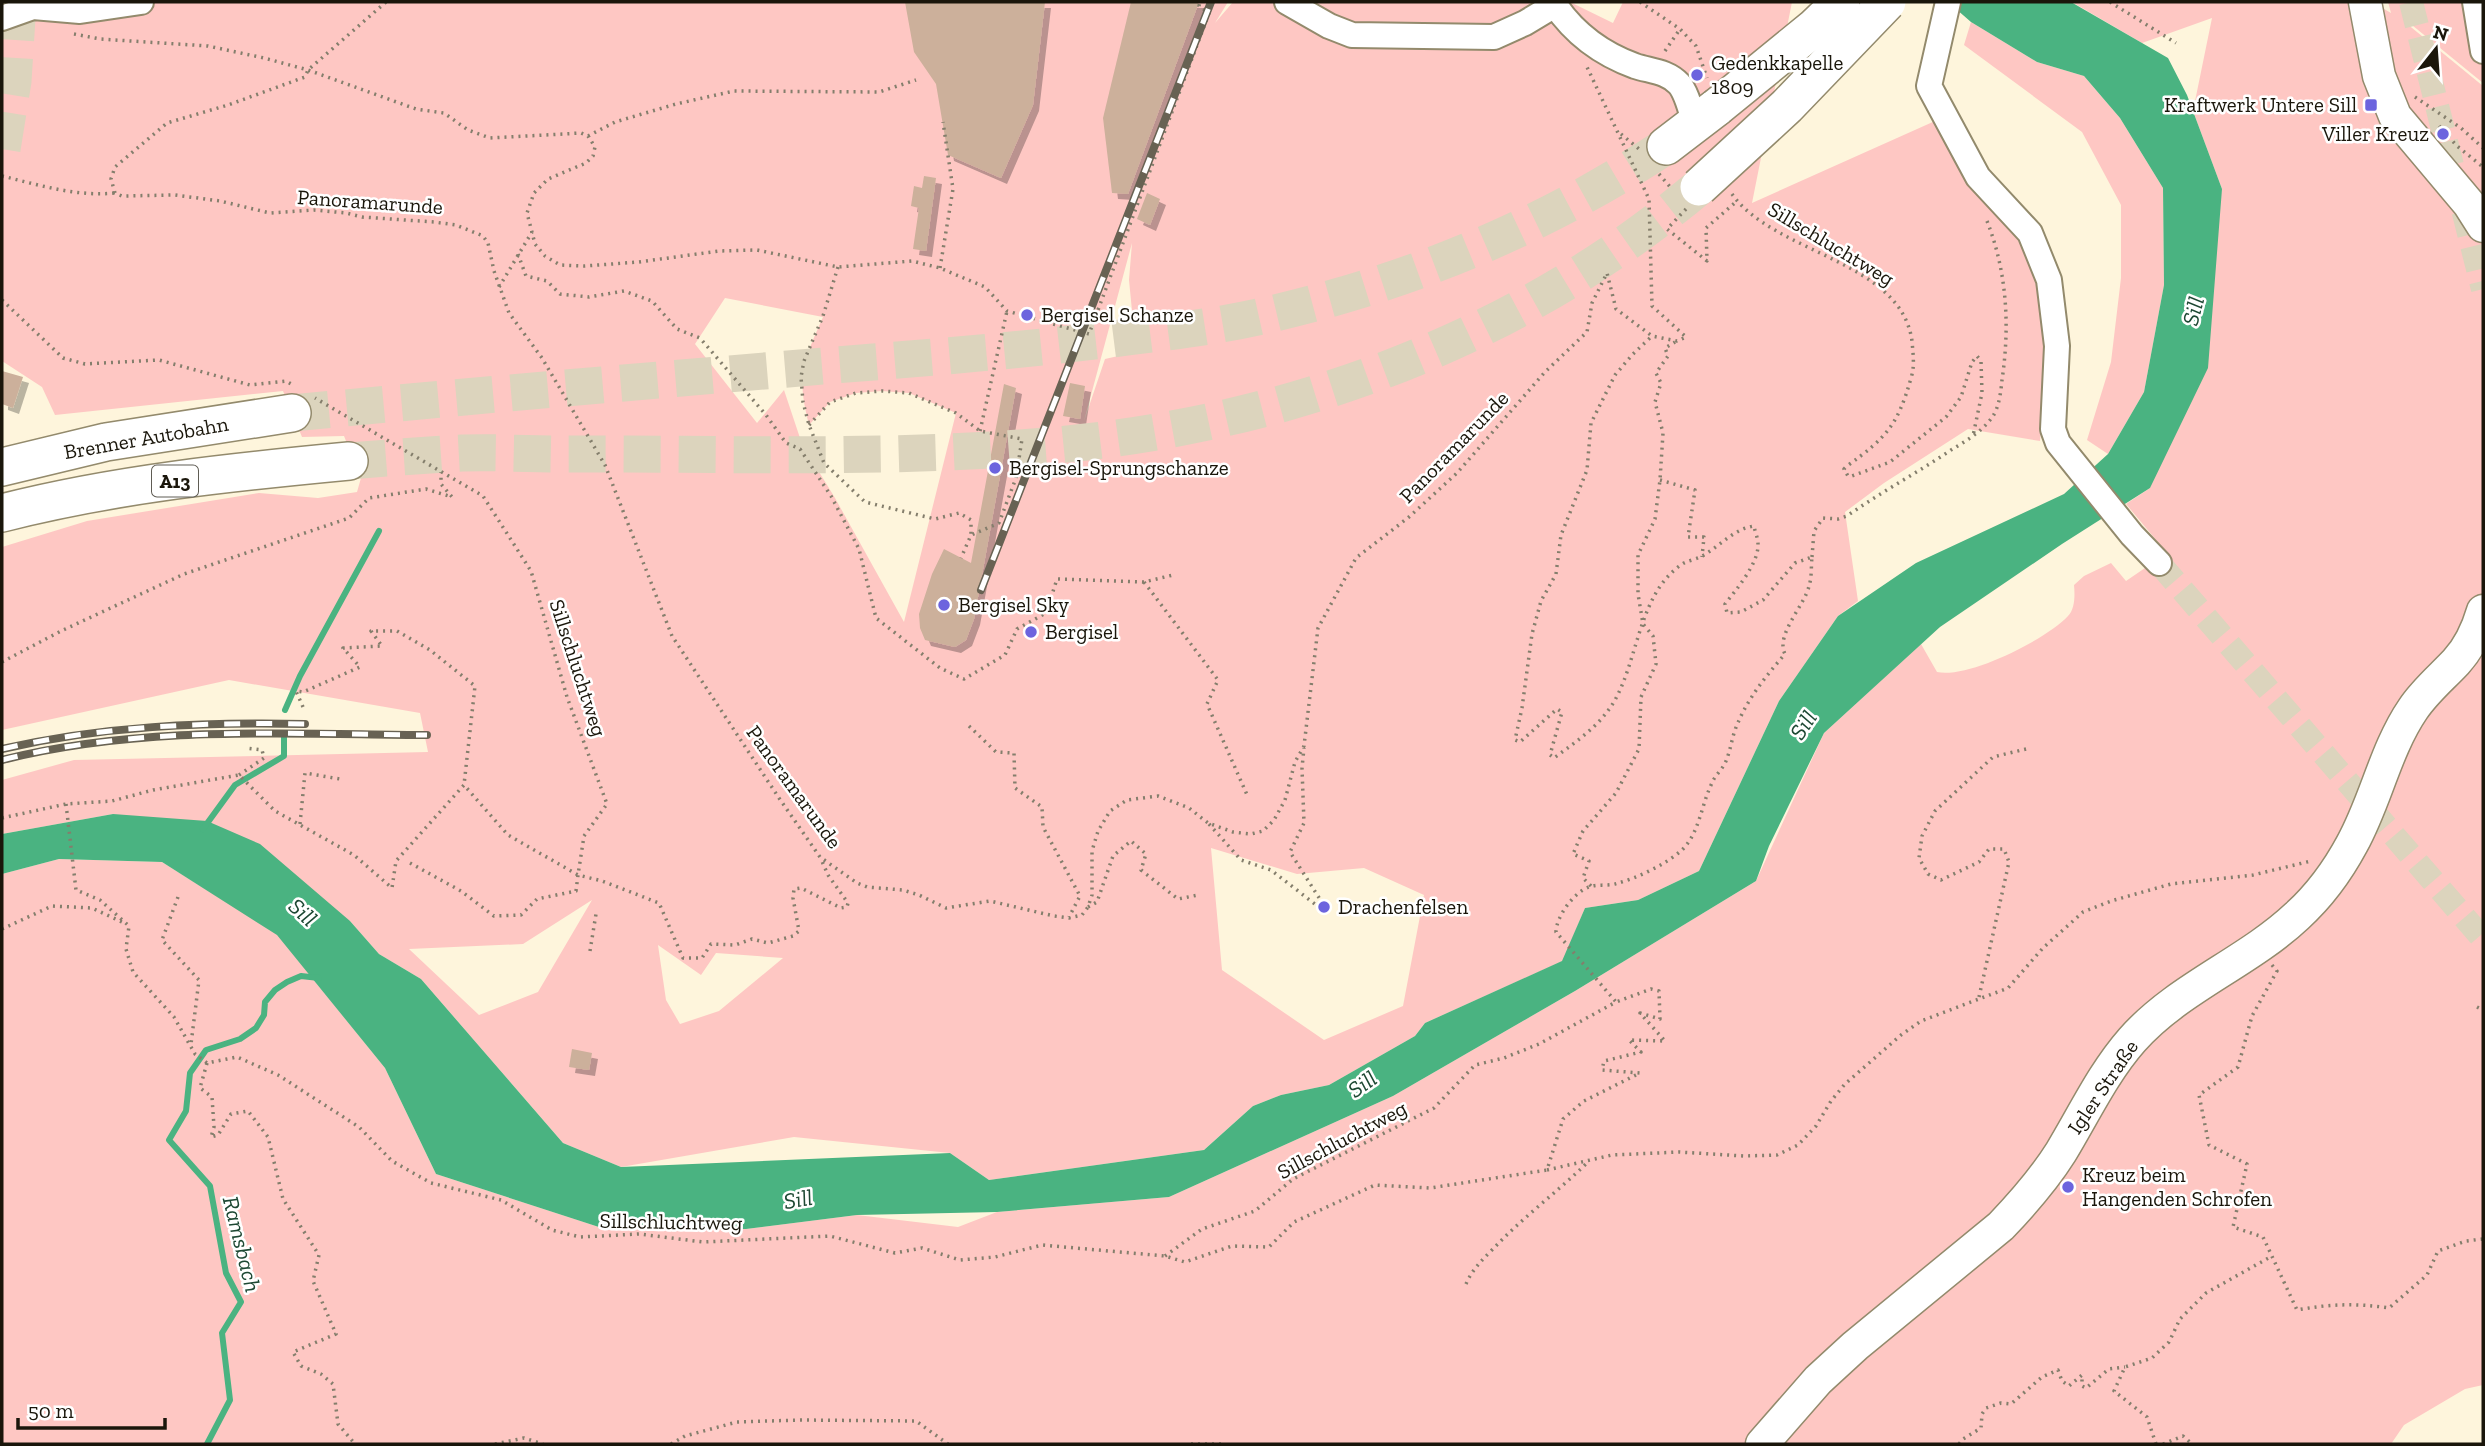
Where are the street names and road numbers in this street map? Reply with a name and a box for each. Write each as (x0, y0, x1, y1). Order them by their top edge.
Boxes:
street label: Panoramarunde (296, 184, 444, 219)
street label: Sillschluchtweg (1764, 196, 1899, 291)
street label: Panoramarunde (1394, 385, 1513, 508)
street label: Brenner Autobahn (62, 411, 230, 464)
road number: A13 (152, 466, 198, 496)
street label: Sillschluchtweg (545, 596, 613, 740)
street label: Panoramarunde (741, 720, 848, 853)
street label: Igler Straße (2062, 1035, 2143, 1138)
street label: Sillschluchtweg (1273, 1095, 1411, 1184)
street label: Sillschluchtweg (599, 1208, 743, 1235)

